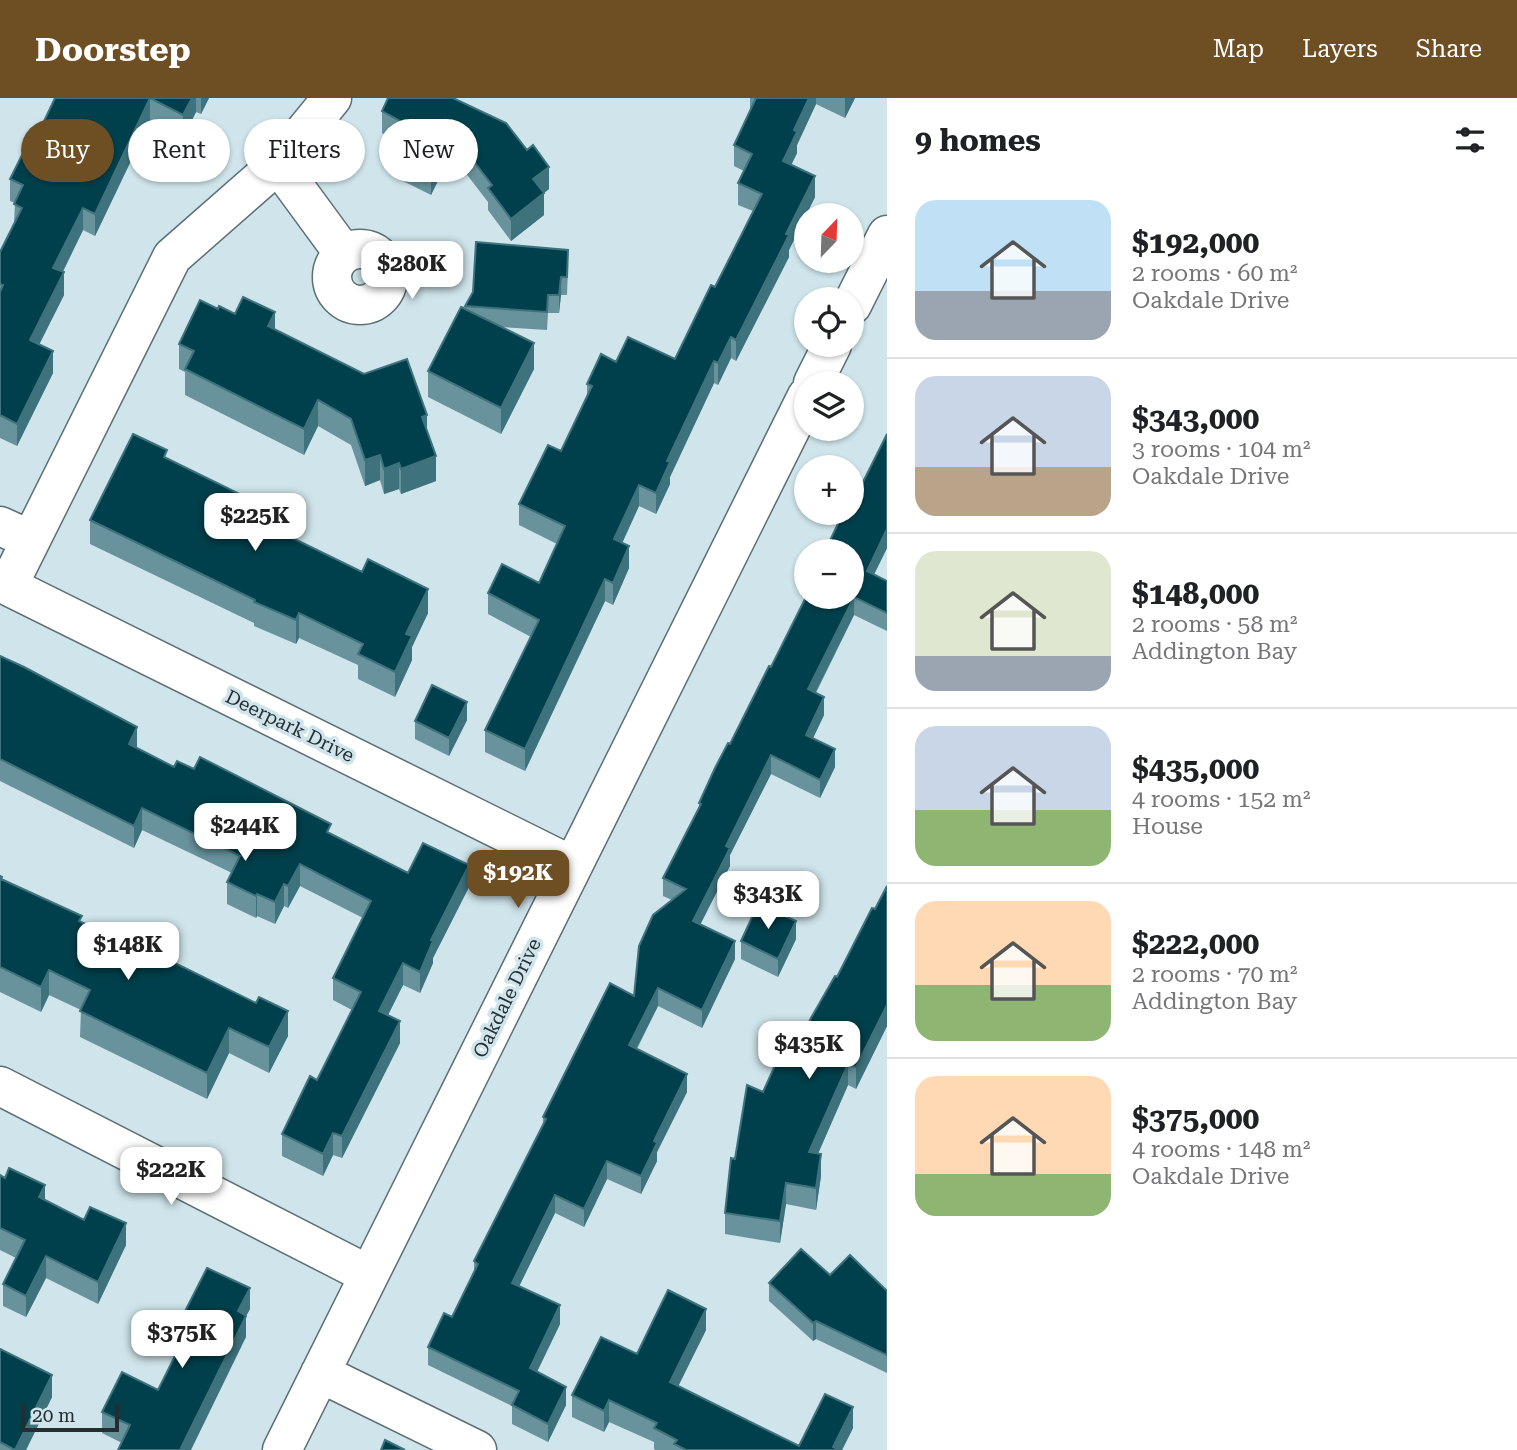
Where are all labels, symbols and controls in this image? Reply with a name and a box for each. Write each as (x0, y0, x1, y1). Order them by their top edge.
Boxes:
text: Doorstep (35, 30, 191, 69)
text: Map (1213, 35, 1264, 63)
text: Layers (1302, 35, 1378, 63)
text: Share (1416, 35, 1482, 63)
chip: Buy (21, 119, 114, 182)
chip: Rent (128, 119, 230, 182)
chip: Filters (244, 119, 365, 182)
chip: New (379, 119, 478, 182)
icon: filters (1451, 121, 1489, 159)
text: 9 homes (915, 123, 1041, 158)
north arrow (794, 203, 864, 273)
map controls (794, 203, 864, 609)
text: $192,000 (1132, 225, 1259, 260)
icon: home (971, 228, 1055, 312)
pin: $280K (363, 242, 461, 301)
text: $280K (377, 250, 447, 277)
text: 2 rooms · 60 m² (1132, 260, 1298, 287)
button: locate (794, 287, 864, 357)
text: Oakdale Drive (1132, 287, 1289, 314)
button: layers (794, 371, 864, 441)
text: $343,000 (1132, 401, 1259, 436)
icon: home (971, 404, 1055, 488)
text: 3 rooms · 104 m² (1132, 436, 1310, 463)
button: + (794, 455, 864, 525)
text: Oakdale Drive (1132, 463, 1289, 490)
pin: $225K (206, 494, 304, 553)
text: $225K (220, 502, 290, 529)
button: − (794, 539, 864, 609)
text: $148,000 (1132, 576, 1259, 611)
icon: home (971, 579, 1055, 663)
text: 2 rooms · 58 m² (1132, 611, 1298, 638)
text: Addington Bay (1132, 638, 1297, 665)
street label: Deerpark Drive (222, 685, 358, 767)
text: $435,000 (1132, 751, 1259, 786)
icon: home (971, 754, 1055, 838)
text: 4 rooms · 152 m² (1132, 786, 1310, 813)
pin: $244K (196, 804, 294, 863)
text: $244K (210, 812, 280, 839)
text: House (1132, 813, 1203, 840)
pin: $192K (469, 850, 567, 910)
text: $192K (483, 859, 553, 886)
pin: $343K (719, 872, 817, 931)
text: $343K (733, 880, 803, 907)
pin: $148K (79, 922, 177, 982)
text: $222,000 (1132, 926, 1259, 961)
icon: home (971, 929, 1055, 1013)
text: $148K (93, 931, 163, 958)
street label: Oakdale Drive (468, 935, 546, 1061)
text: 2 rooms · 70 m² (1132, 961, 1298, 988)
text: Addington Bay (1132, 988, 1297, 1015)
pin: $435K (760, 1021, 858, 1081)
text: $435K (774, 1030, 844, 1057)
text: $375,000 (1132, 1101, 1259, 1136)
icon: home (971, 1104, 1055, 1188)
text: 4 rooms · 148 m² (1132, 1136, 1310, 1163)
pin: $222K (122, 1148, 220, 1207)
text: $222K (136, 1156, 206, 1183)
text: Oakdale Drive (1132, 1163, 1289, 1190)
pin: $375K (133, 1310, 231, 1370)
text: $375K (147, 1319, 217, 1346)
scale bar (21, 1401, 119, 1433)
text: 20 m (32, 1404, 75, 1427)

